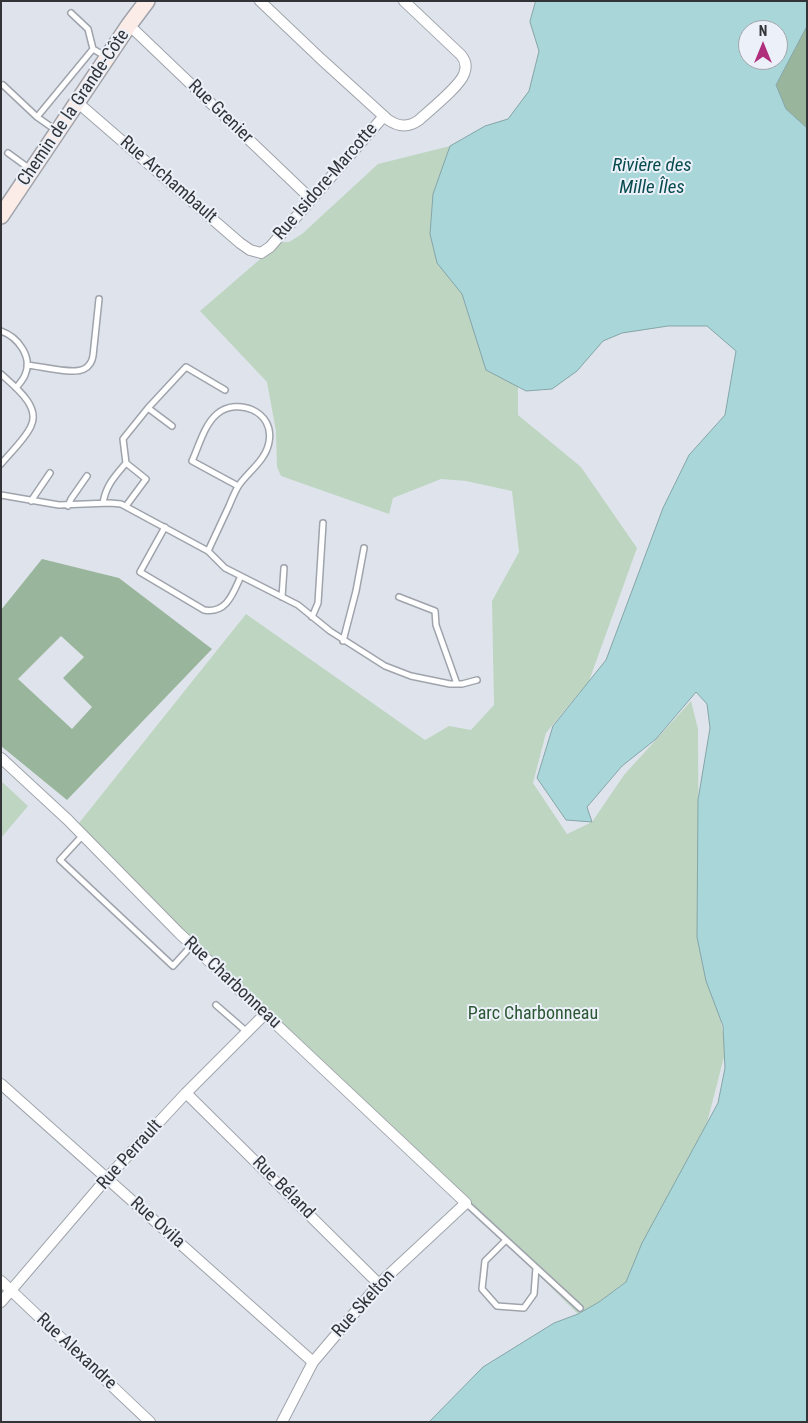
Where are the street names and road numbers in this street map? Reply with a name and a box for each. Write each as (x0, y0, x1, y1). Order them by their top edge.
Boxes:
street label: Chemin de la Grande-Côte (14, 26, 134, 190)
street label: Rue Grenier (183, 76, 257, 148)
street label: Rue Isidore-Marcotte (269, 119, 383, 245)
street label: Rue Archambault (115, 132, 221, 228)
street label: Rue Charbonneau (179, 932, 285, 1034)
street label: Rue Perrault (93, 1116, 167, 1194)
street label: Rue Béland (247, 1152, 319, 1224)
street label: Rue Ovila (125, 1193, 189, 1253)
street label: Rue Skelton (328, 1266, 400, 1342)
street label: Rue Alexandre (31, 1309, 121, 1395)

